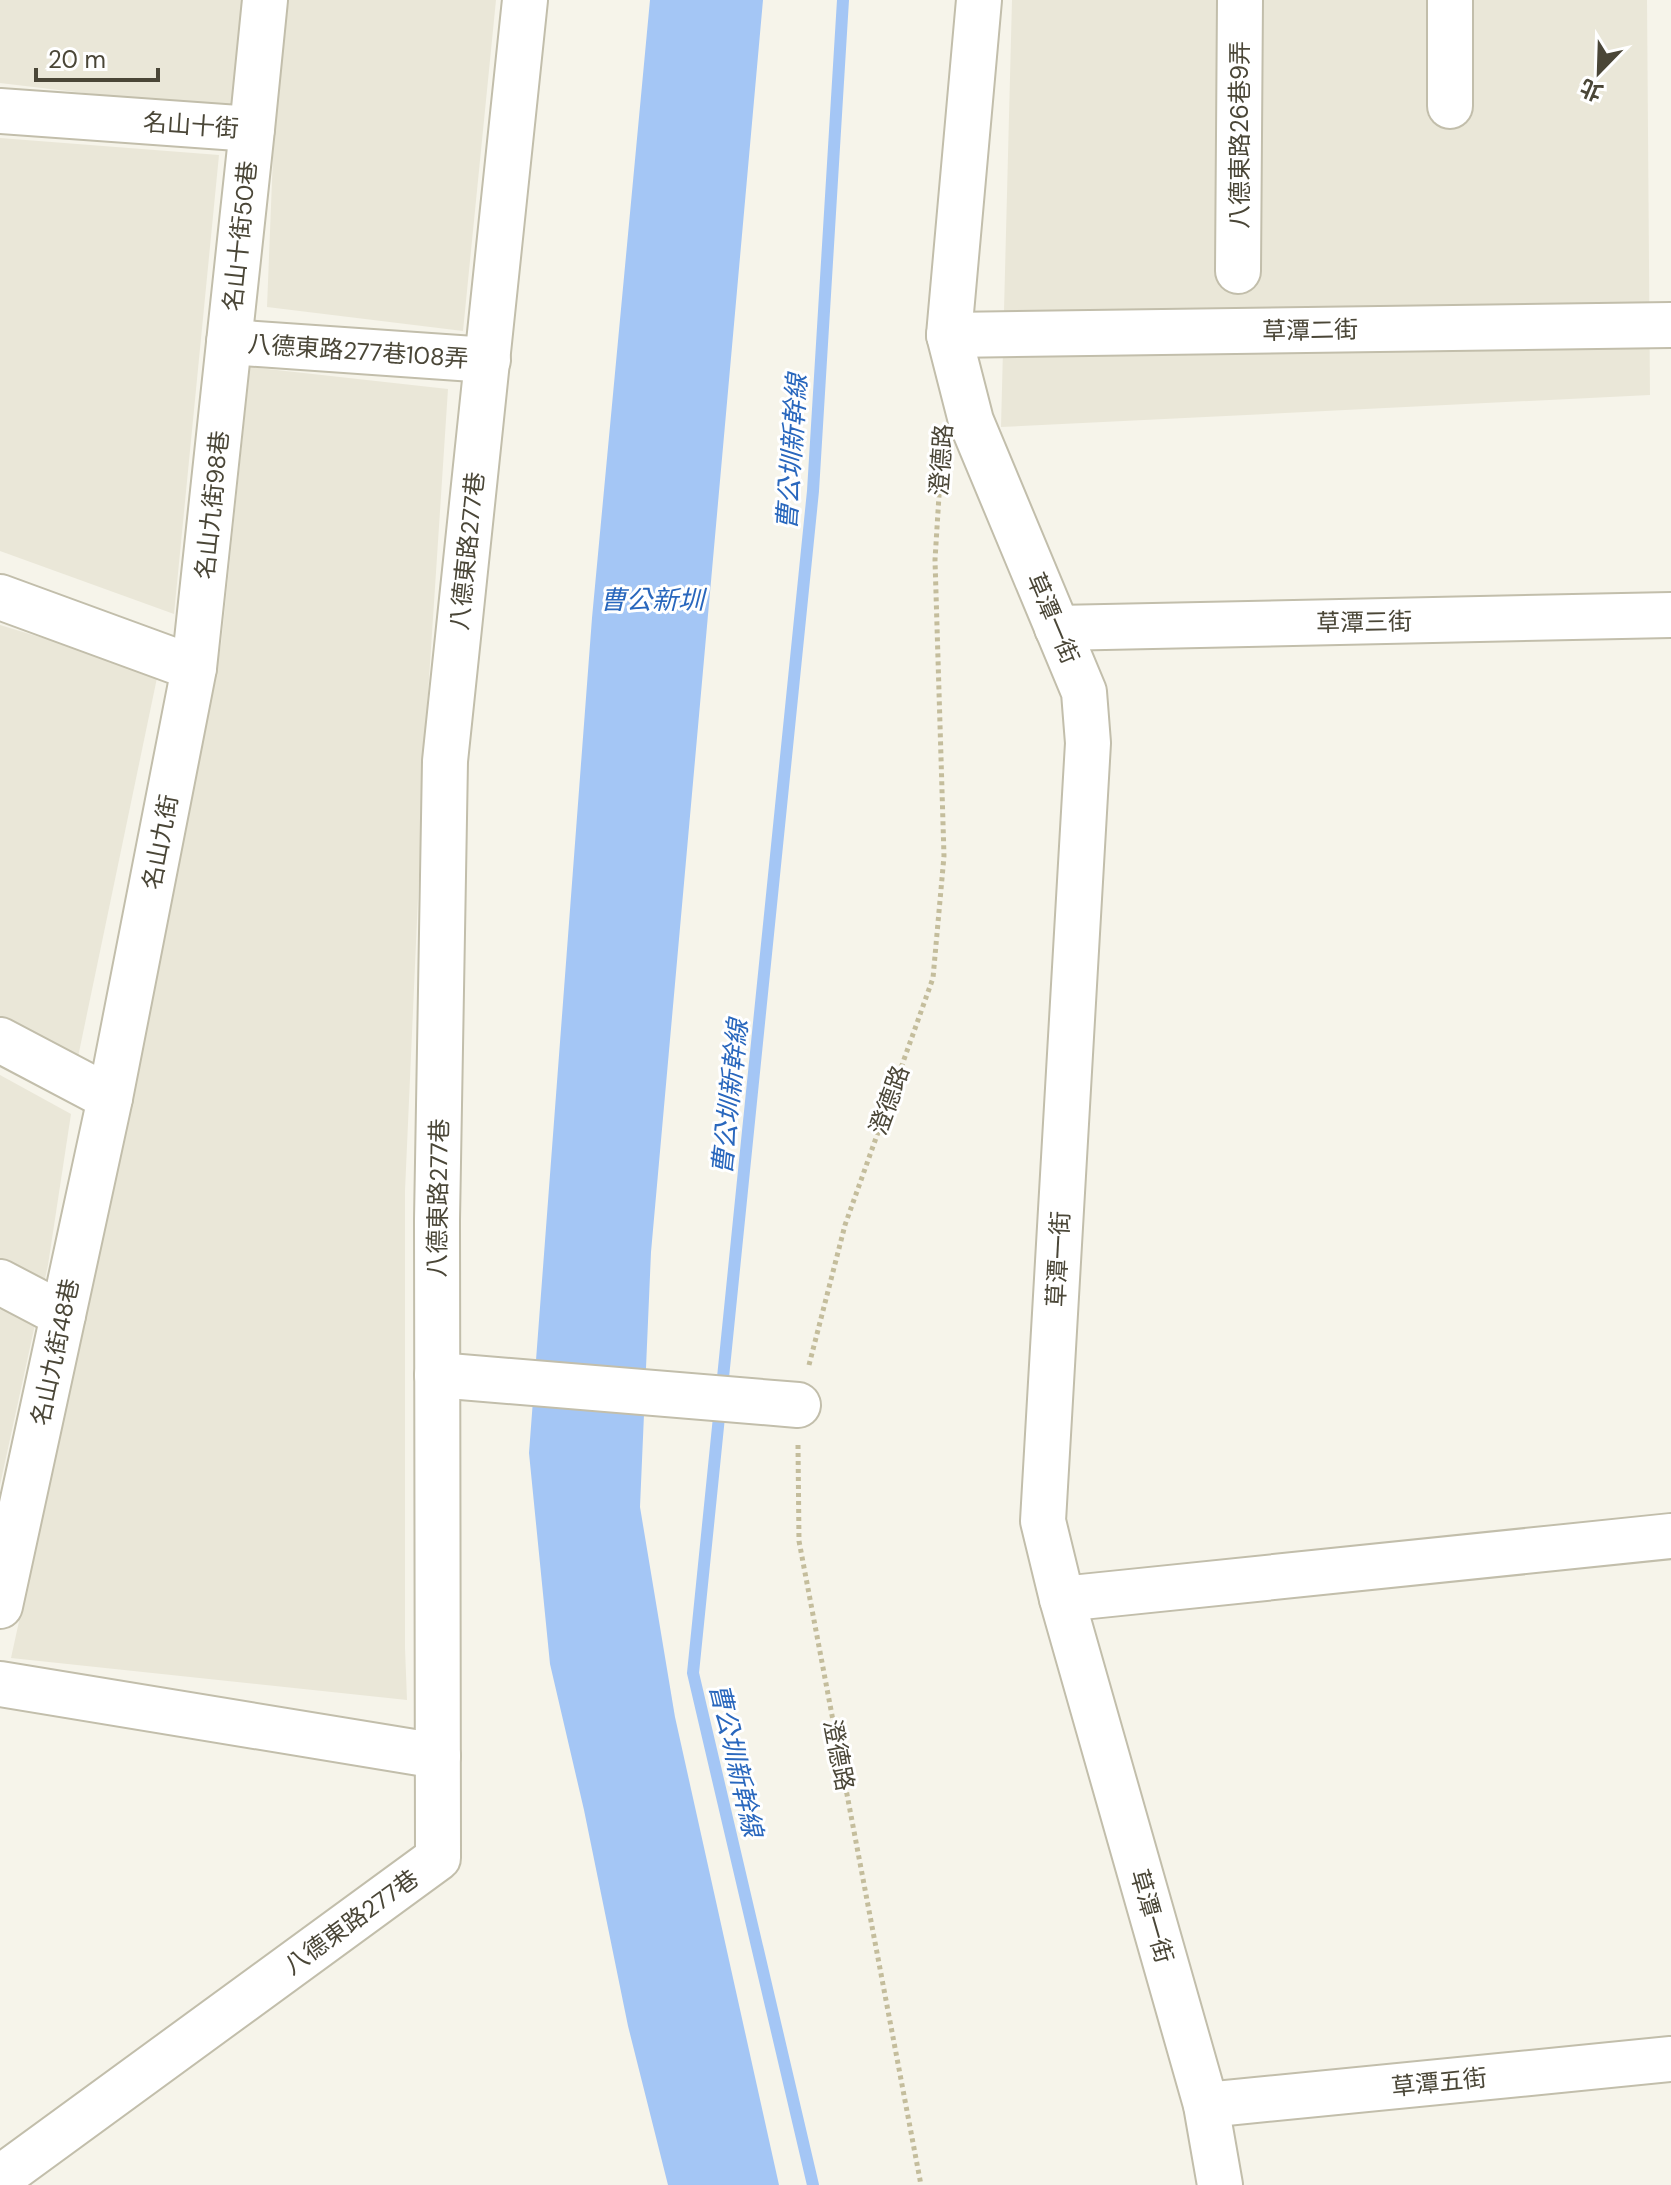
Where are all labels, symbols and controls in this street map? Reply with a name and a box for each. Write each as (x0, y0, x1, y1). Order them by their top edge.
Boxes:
scale bar (36, 32, 158, 82)
north arrow (1559, 32, 1639, 112)
street label: 八德東路26巷9弄 (1224, 41, 1255, 229)
text: 20 m (48, 44, 106, 75)
text: 北 (1576, 72, 1607, 108)
street label: 名山十街 (142, 106, 240, 144)
street label: 名山十街50巷 (217, 159, 263, 313)
street label: 草潭二街 (1262, 314, 1358, 346)
street label: 八德東路277巷108弄 (246, 328, 470, 374)
water label: 曹公圳新幹線 (770, 370, 815, 531)
street label: 澄德路 (923, 423, 959, 497)
street label: 名山九街98巷 (189, 429, 235, 581)
street label: 八德東路277巷 (443, 470, 491, 632)
street label: 草潭一街 (1020, 568, 1086, 668)
water label: 曹公新圳 (600, 583, 708, 617)
street label: 草潭三街 (1316, 606, 1412, 638)
street label: 名山九街 (136, 792, 184, 892)
water label: 曹公圳新幹線 (705, 1015, 755, 1176)
street label: 澄德路 (862, 1061, 916, 1139)
street label: 八德東路277巷 (421, 1118, 455, 1278)
street label: 草潭一街 (1040, 1210, 1076, 1308)
street label: 名山九街48巷 (24, 1276, 86, 1428)
water label: 曹公圳新幹線 (702, 1680, 771, 1843)
street label: 澄德路 (817, 1717, 861, 1793)
street label: 八德東路277巷 (278, 1863, 424, 1981)
street label: 草潭一街 (1124, 1866, 1180, 1966)
street label: 草潭五街 (1390, 2062, 1488, 2102)

